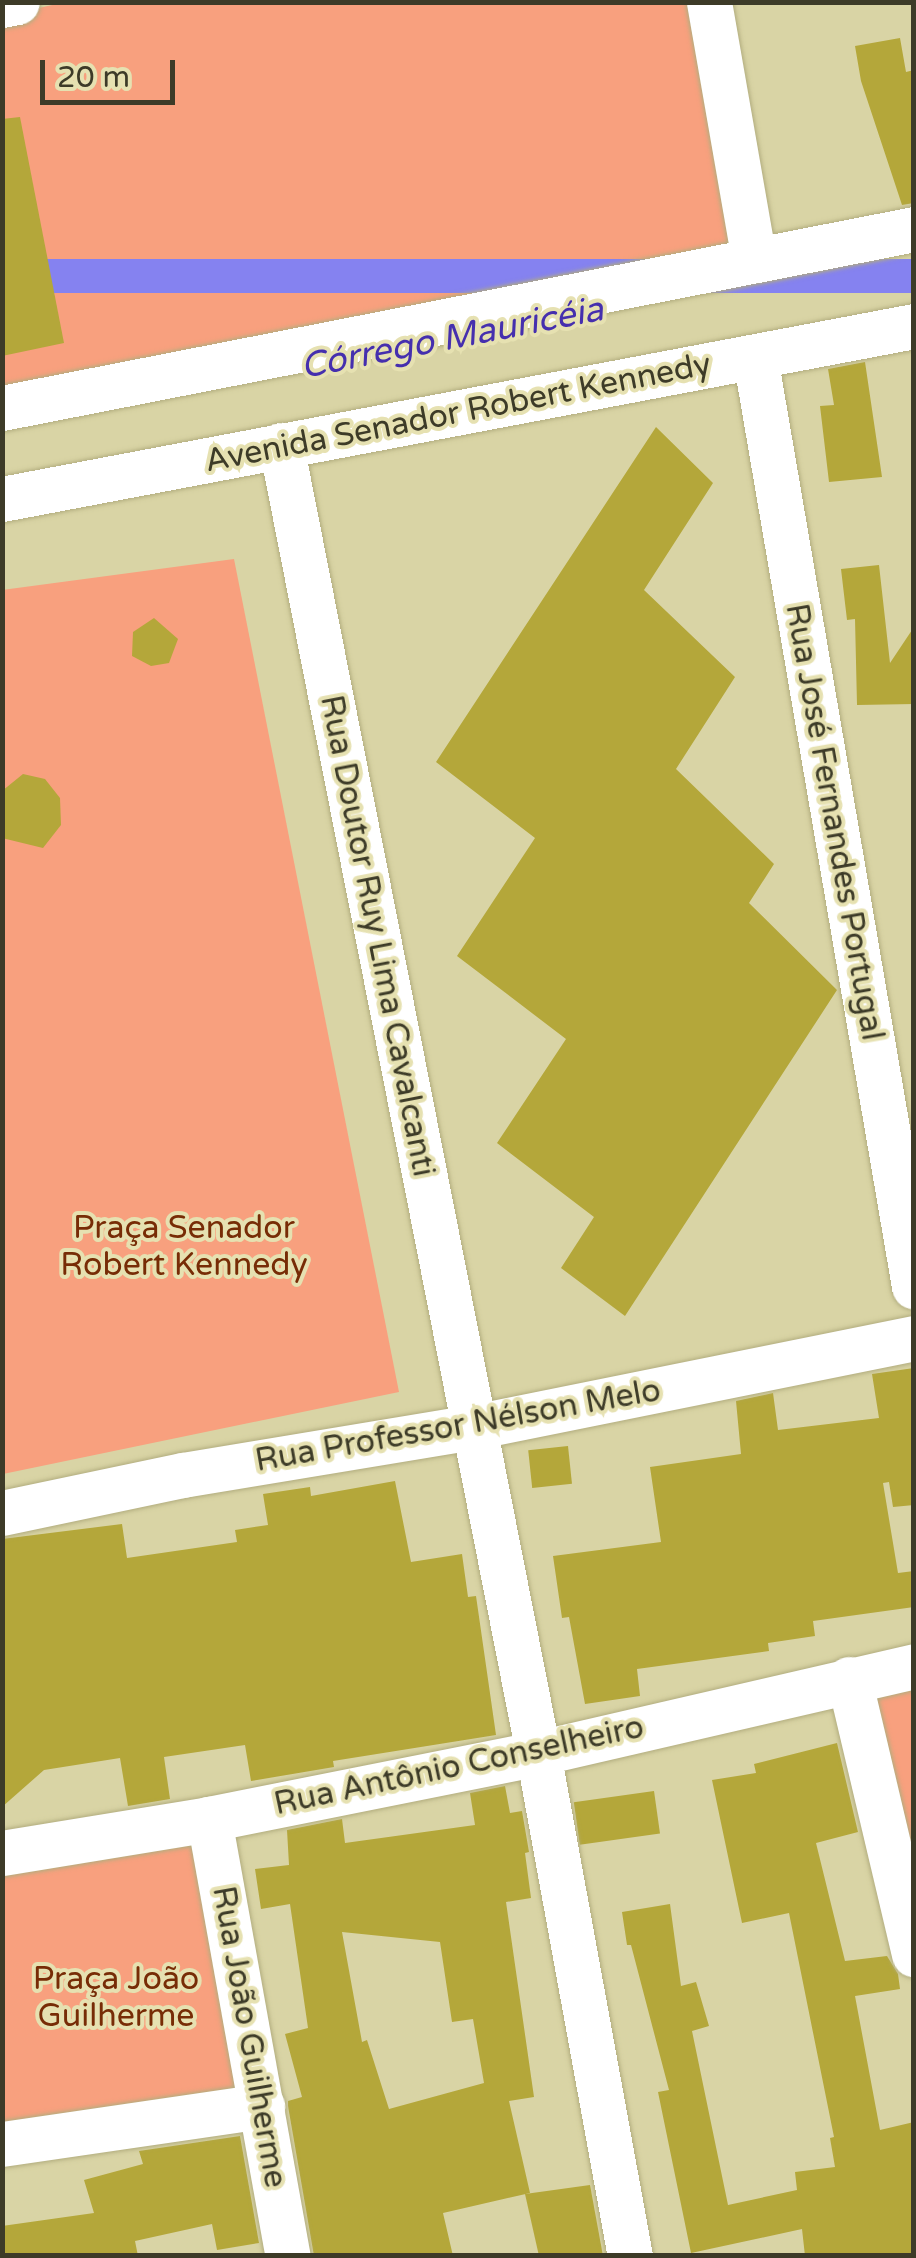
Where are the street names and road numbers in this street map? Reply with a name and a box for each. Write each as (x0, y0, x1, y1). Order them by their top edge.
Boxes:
street label: Avenida Senador Robert Kennedy (202, 345, 714, 481)
street label: Rua José Fernandes Portugal (777, 601, 891, 1043)
street label: Rua Doutor Ruy Lima Cavalcanti (311, 692, 443, 1180)
street label: Rua Professor Nélson Melo (252, 1371, 664, 1481)
street label: Rua Antônio Conselheiro (271, 1708, 647, 1824)
street label: Rua João Guilherme (204, 1883, 294, 2191)

